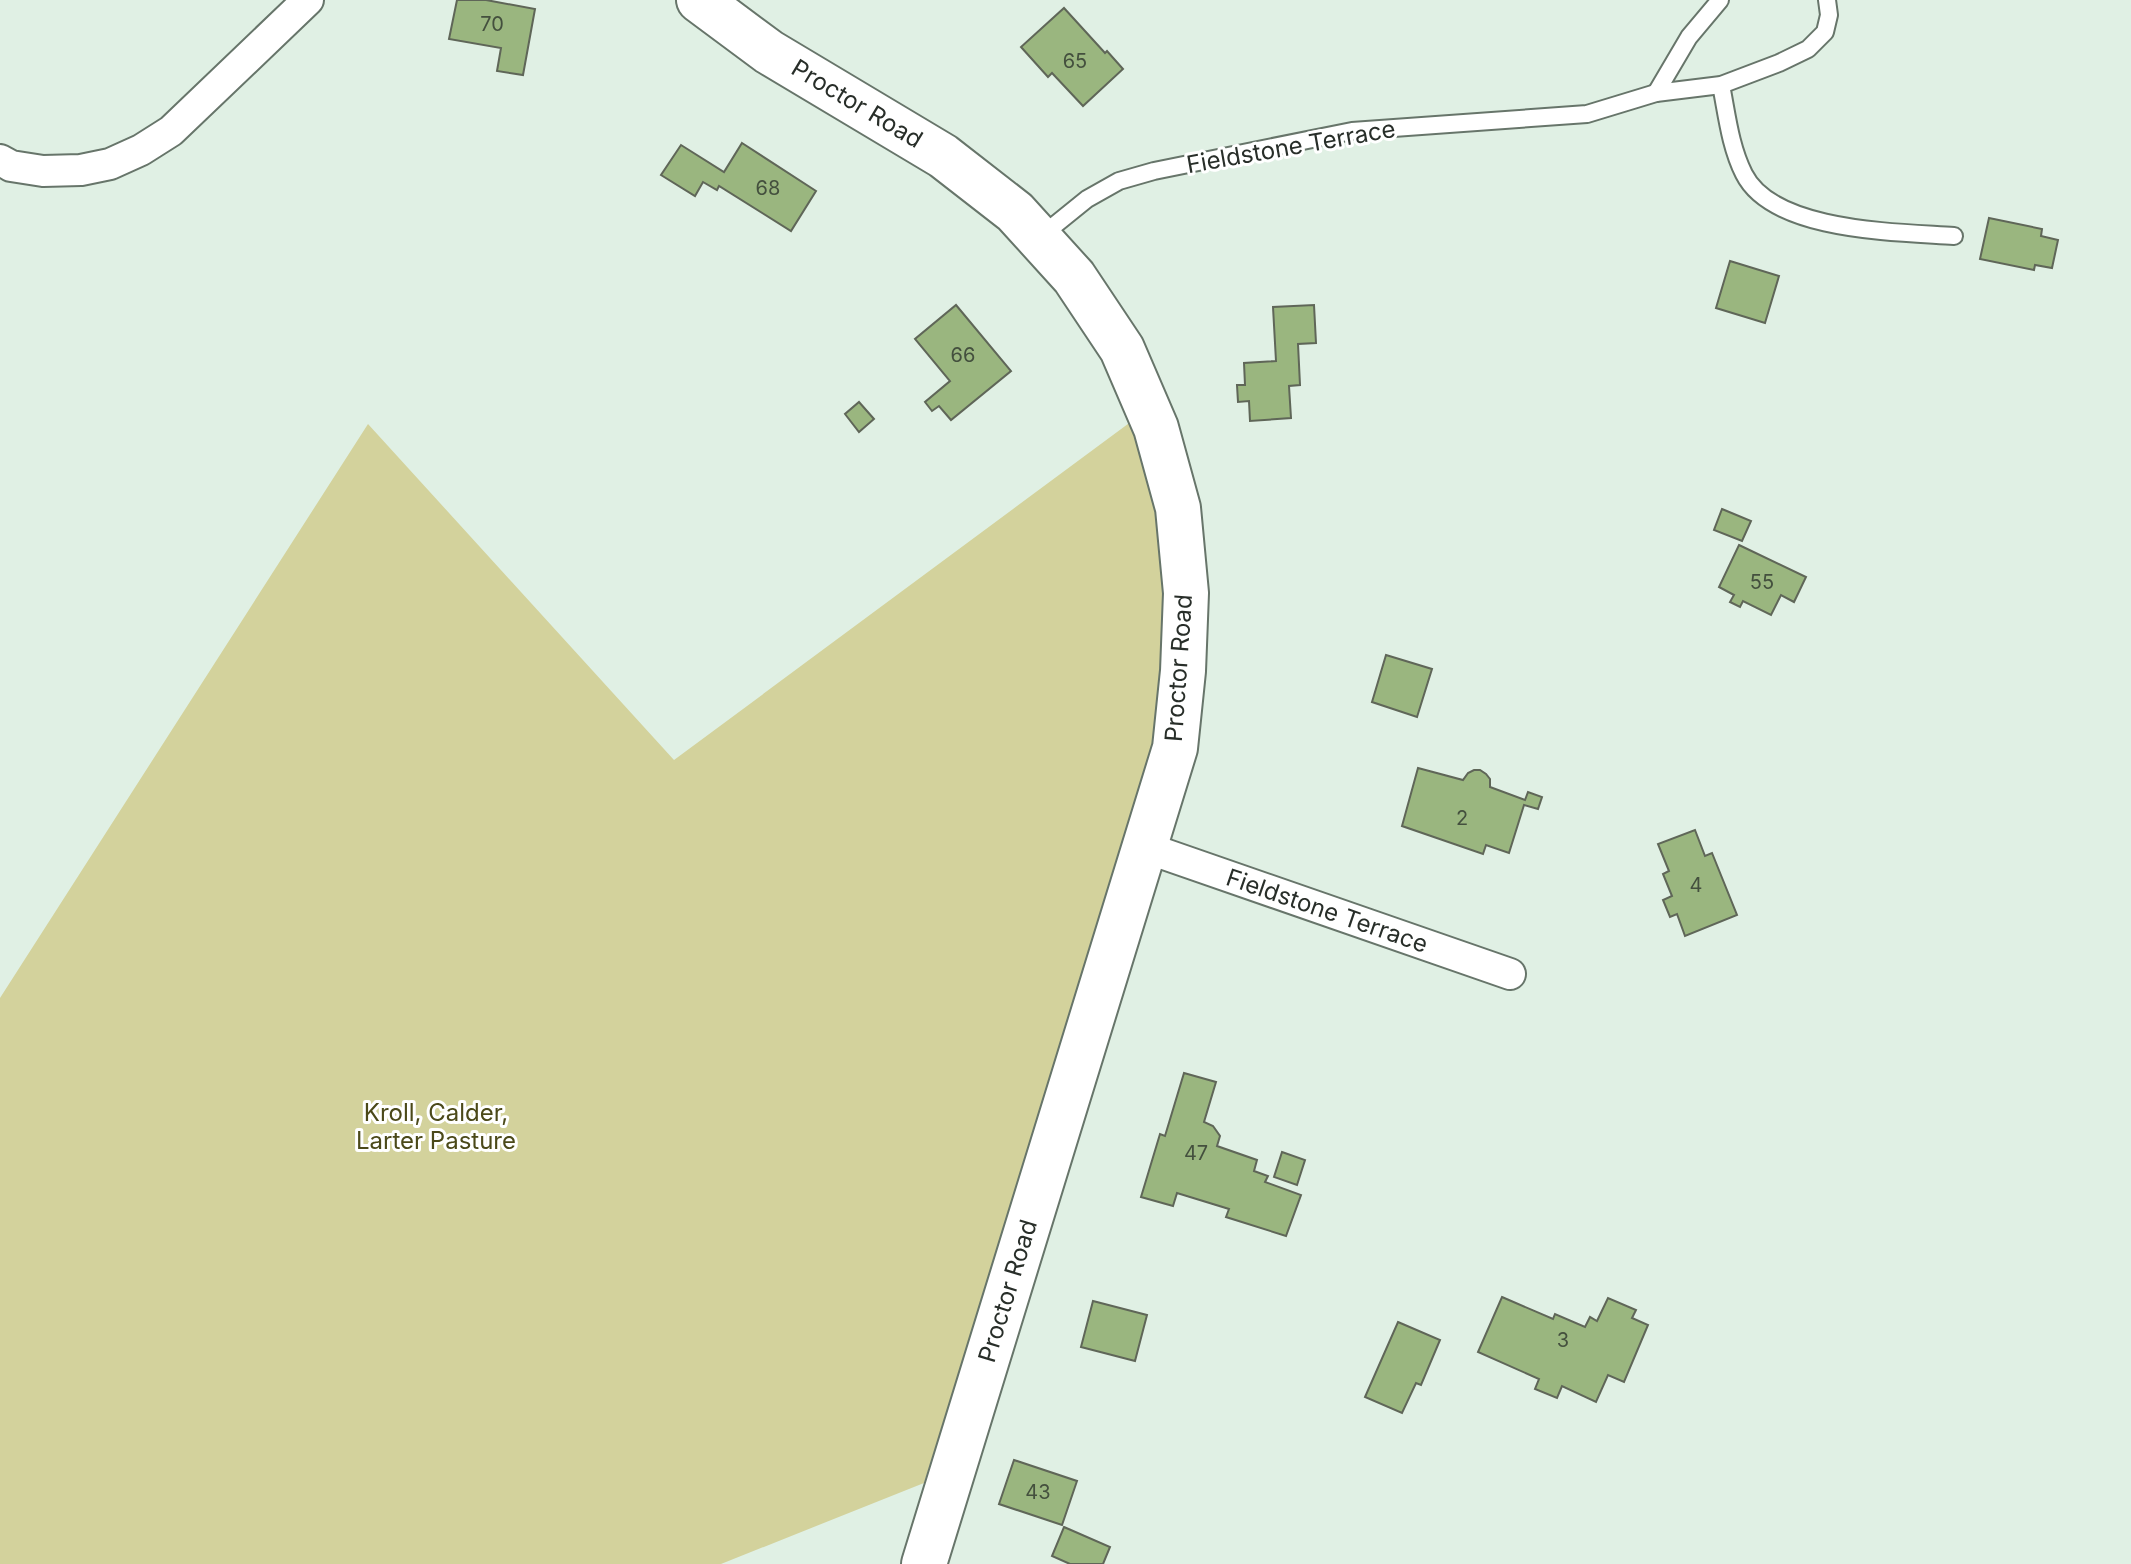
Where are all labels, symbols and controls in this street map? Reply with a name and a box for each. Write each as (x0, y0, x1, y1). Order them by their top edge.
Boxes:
house number: 70 (480, 12, 504, 36)
house number: 65 (1063, 49, 1087, 73)
street label: Proctor Road (786, 53, 928, 154)
street label: Fieldstone Terrace (1184, 114, 1397, 179)
house number: 68 (756, 176, 780, 200)
house number: 66 (951, 343, 975, 367)
house number: 55 (1750, 570, 1774, 594)
street label: Proctor Road (1159, 593, 1198, 743)
house number: 2 (1456, 806, 1468, 830)
street label: Fieldstone Terrace (1223, 862, 1432, 959)
house number: 4 (1690, 873, 1702, 897)
park label: Kroll, Calder, Larter Pasture (356, 1098, 516, 1155)
house number: 47 (1184, 1141, 1208, 1165)
street label: Proctor Road (972, 1216, 1043, 1366)
house number: 3 (1557, 1328, 1569, 1352)
house number: 43 (1025, 1480, 1051, 1504)

